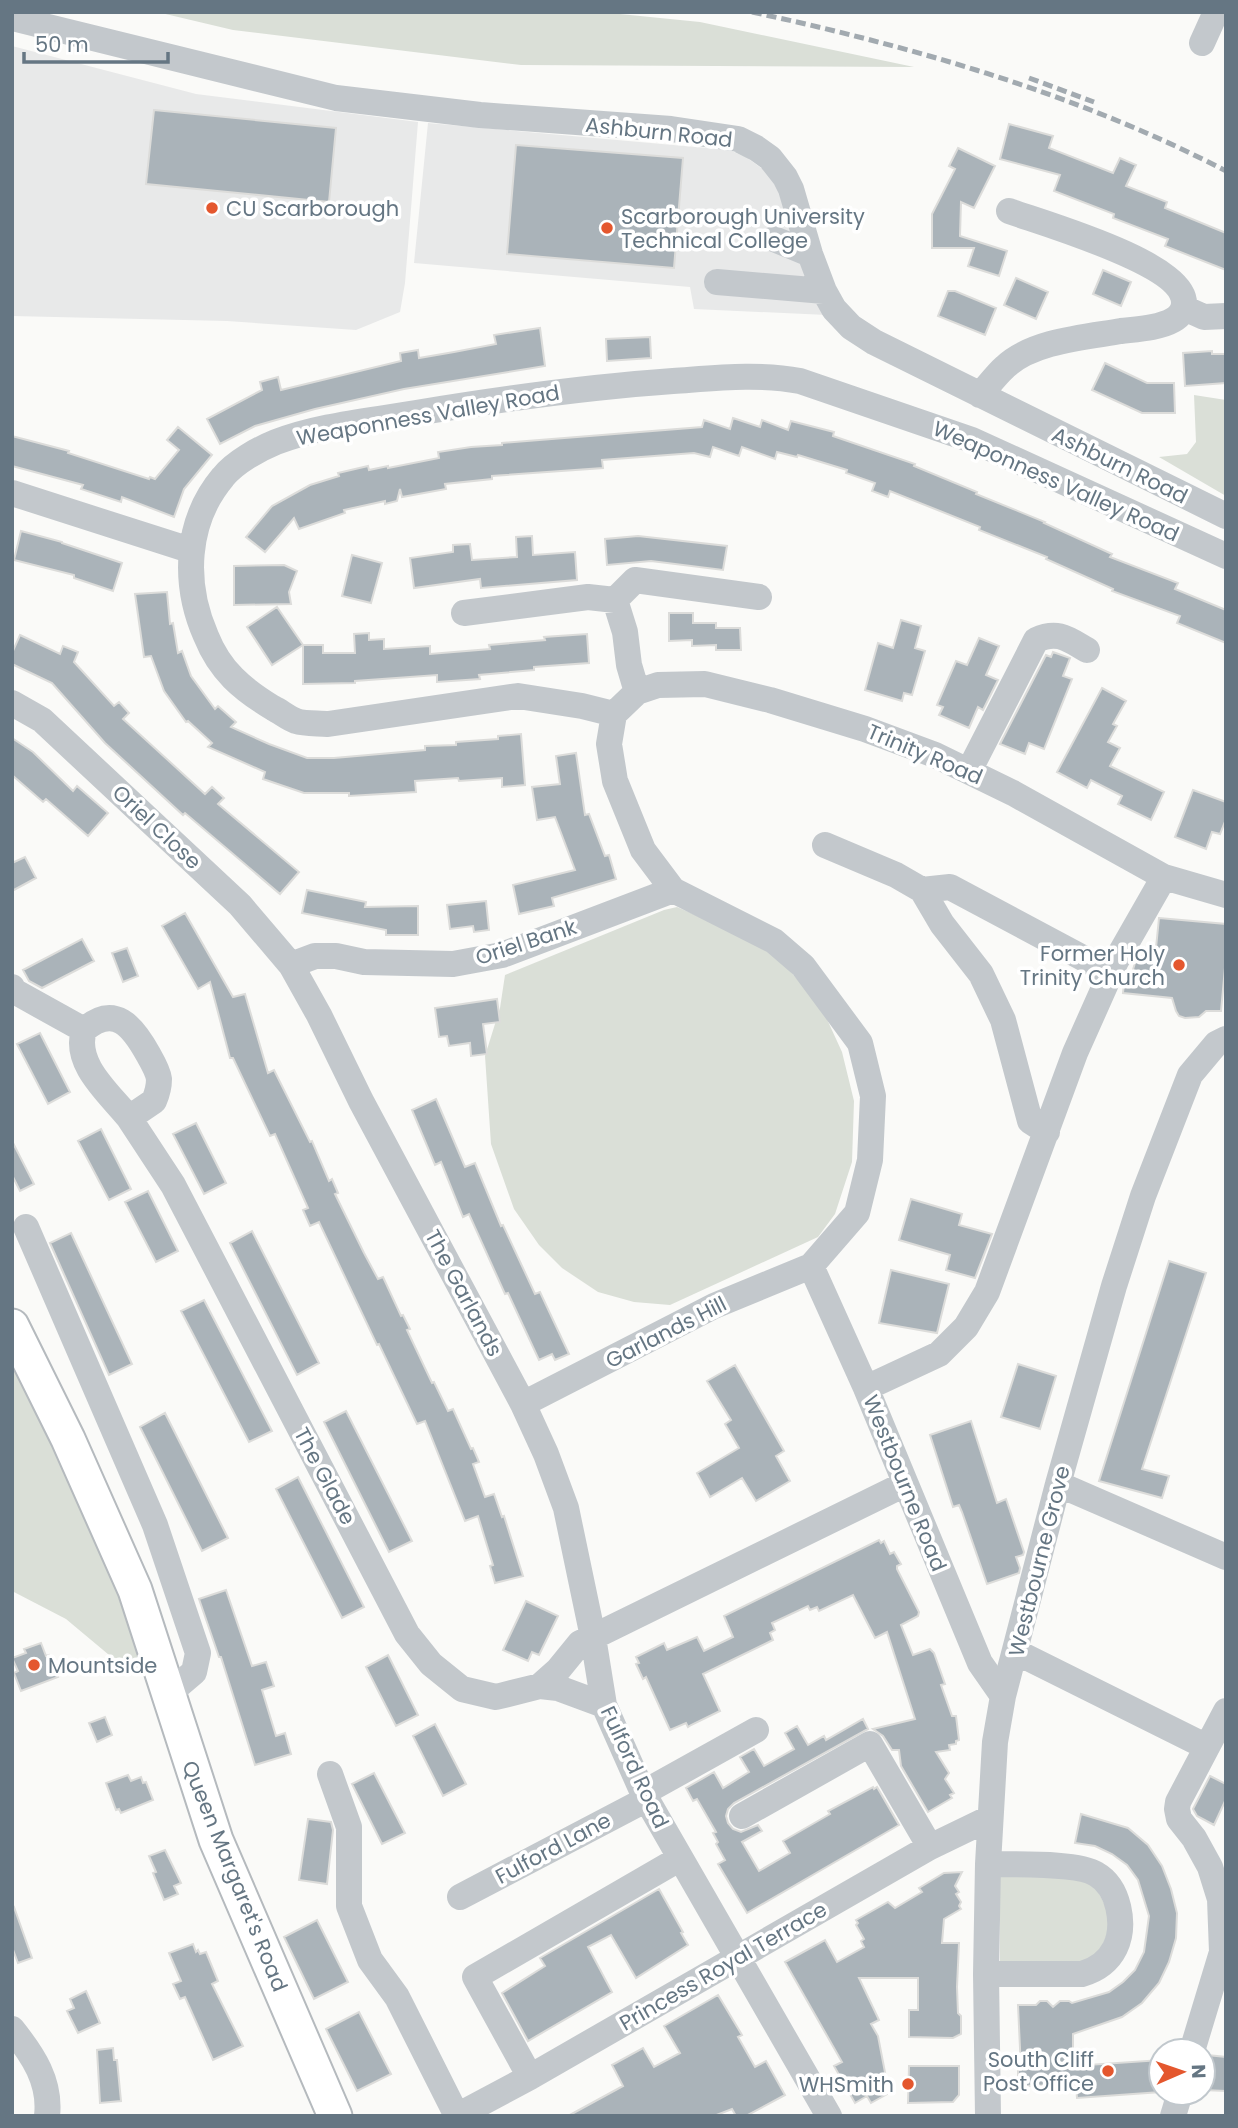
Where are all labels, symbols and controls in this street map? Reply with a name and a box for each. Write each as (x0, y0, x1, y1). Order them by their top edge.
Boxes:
scale bar (24, 21, 168, 65)
text: 50 m (35, 30, 89, 59)
street label: Ashburn Road (584, 110, 734, 154)
place label: CU Scarborough (226, 194, 399, 223)
marker: CU Scarborough (204, 200, 220, 216)
place label: Scarborough University Technical College (621, 202, 865, 255)
marker: Scarborough University Technical College (599, 220, 615, 236)
street label: Weaponness Valley Road (294, 378, 562, 452)
street label: Weaponness Valley Road (928, 414, 1184, 548)
street label: Ashburn Road (1047, 420, 1193, 510)
street label: Trinity Road (863, 717, 987, 791)
street label: Oriel Close (106, 778, 208, 876)
street label: Oriel Bank (472, 912, 580, 972)
place label: Former Holy Trinity Church (1020, 939, 1165, 992)
marker: Former Holy Trinity Church (1171, 957, 1187, 973)
street label: The Garlands (418, 1224, 510, 1362)
street label: Garlands Hill (601, 1289, 731, 1375)
street label: Westbourne Road (856, 1391, 954, 1575)
street label: The Glade (287, 1422, 363, 1530)
street label: Westbourne Grove (1001, 1463, 1077, 1659)
place label: Mountside (48, 1651, 157, 1680)
marker: Mountside (26, 1657, 42, 1673)
street label: Fulford Road (594, 1701, 676, 1833)
street label: Queen Margaret's Road (175, 1756, 295, 1996)
street label: Fulford Lane (490, 1805, 616, 1891)
street label: Princess Royal Terrace (614, 1895, 832, 2037)
north arrow (1147, 2037, 1217, 2107)
place label: South Cliff Post Office (983, 2045, 1094, 2098)
marker: South Cliff Post Office (1100, 2063, 1116, 2079)
text: N (1185, 2064, 1212, 2079)
place label: WHSmith (799, 2070, 894, 2099)
marker: WHSmith (900, 2076, 916, 2092)

